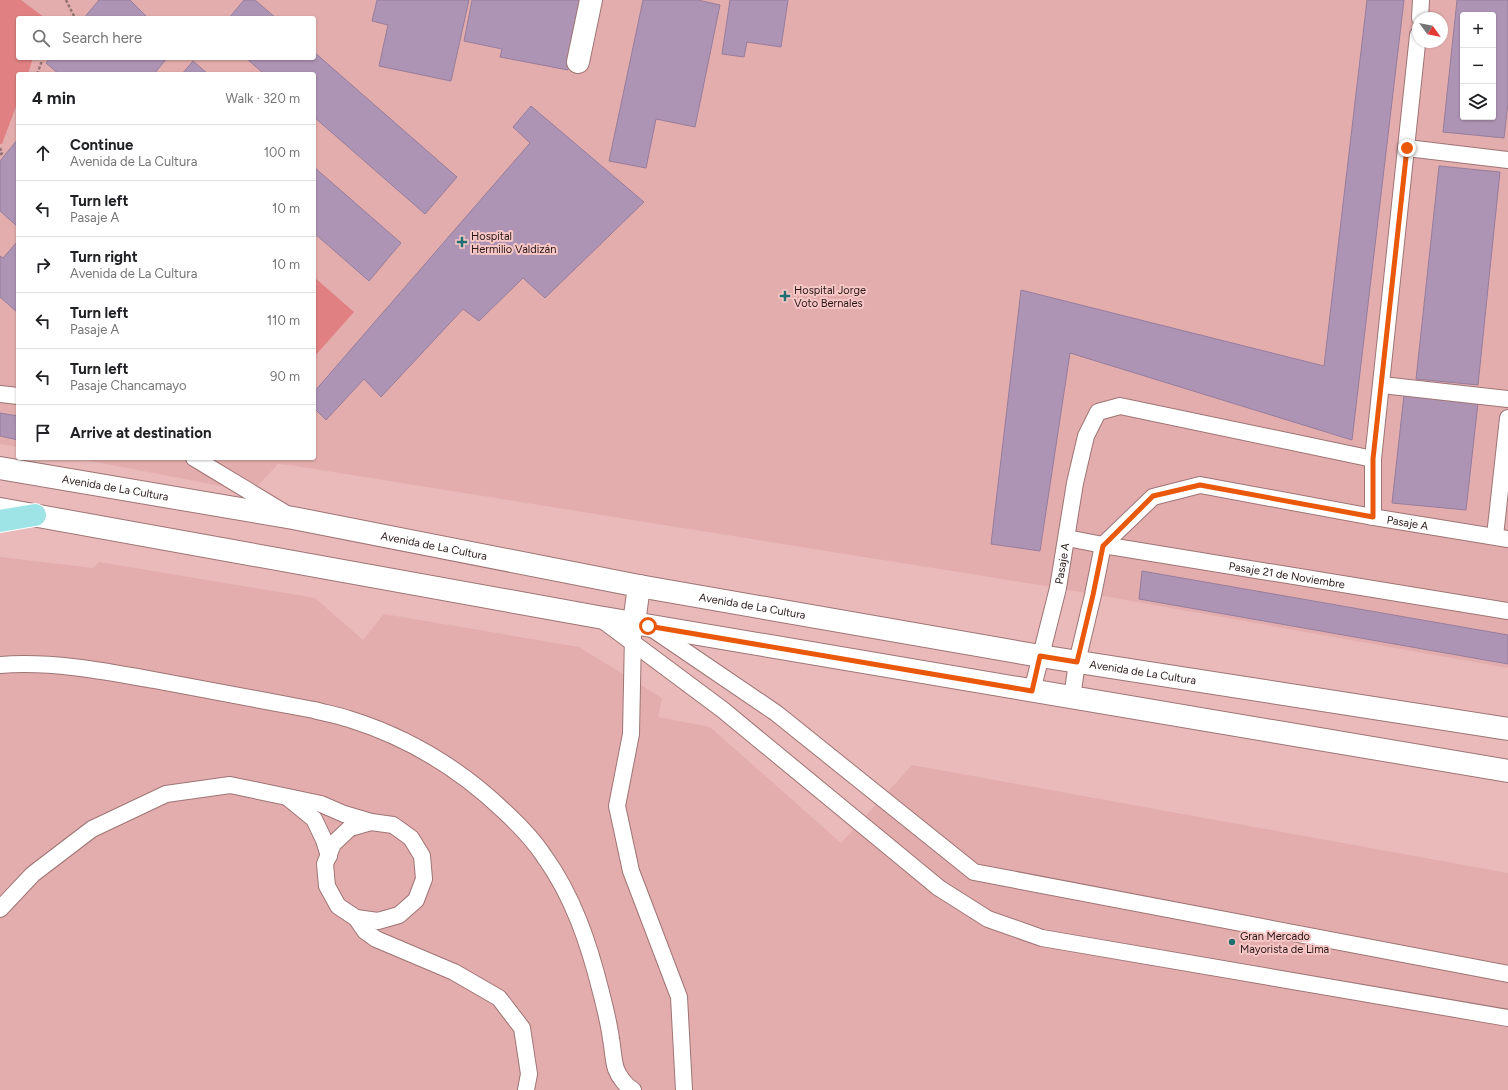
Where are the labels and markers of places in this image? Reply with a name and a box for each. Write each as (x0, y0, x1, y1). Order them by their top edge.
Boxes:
place label: Hospital Hermilio Valdizán (471, 230, 556, 256)
marker: Hospital Hermilio Valdizán (456, 236, 468, 248)
place label: Hospital Jorge Voto Bernales (794, 284, 866, 310)
marker: Hospital Jorge Voto Bernales (779, 290, 791, 302)
place label: Gran Mercado Mayorista de Lima (1240, 930, 1329, 956)
marker: Gran Mercado Mayorista de Lima (1227, 937, 1237, 947)

